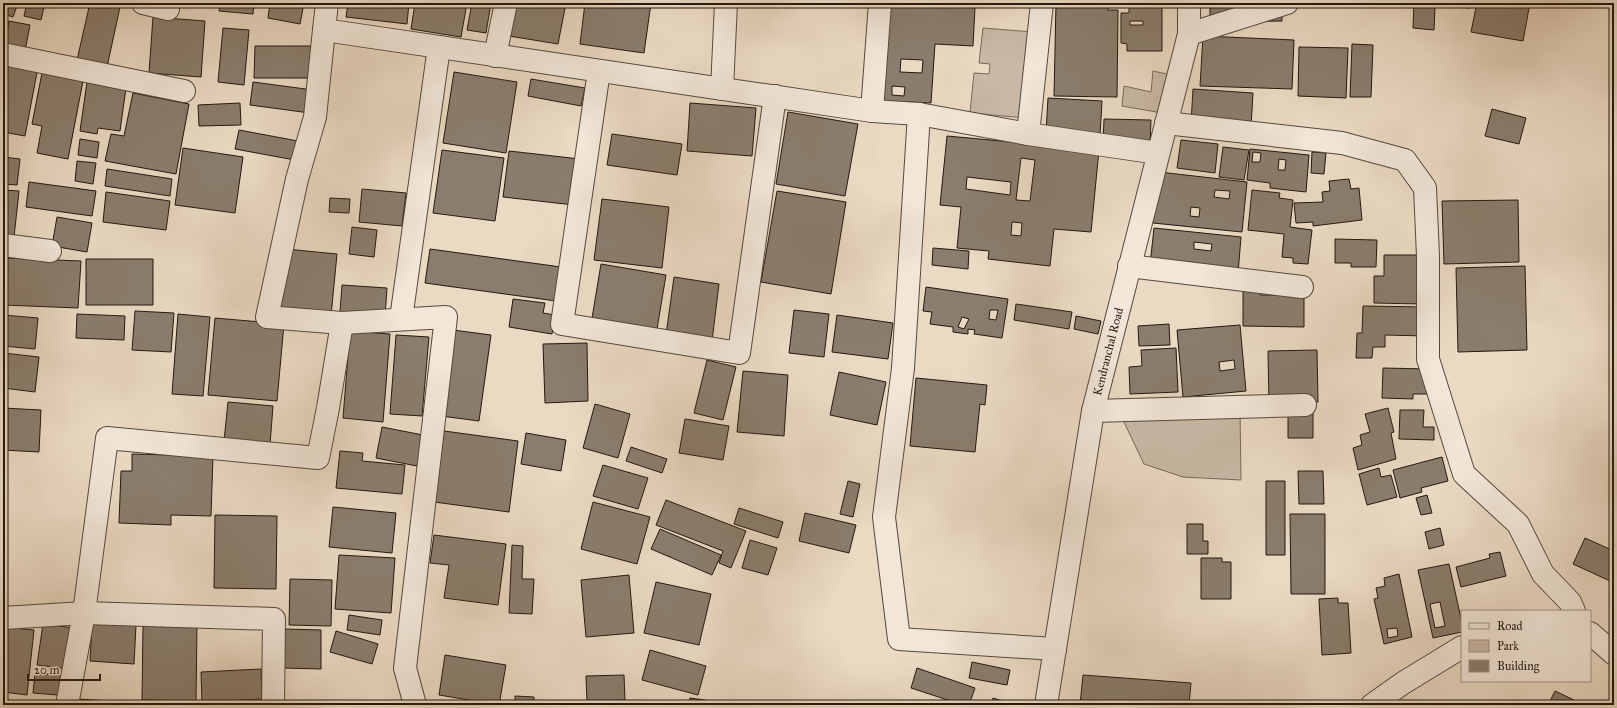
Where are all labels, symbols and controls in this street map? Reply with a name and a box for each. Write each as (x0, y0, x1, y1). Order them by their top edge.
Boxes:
street label: Kendranchal Road (1090, 306, 1126, 397)
legend (1461, 610, 1591, 682)
text: Road (1497, 619, 1523, 633)
text: Park (1497, 639, 1519, 653)
scale bar (28, 656, 100, 682)
text: Building (1497, 659, 1540, 674)
text: 20 m (34, 663, 60, 677)

